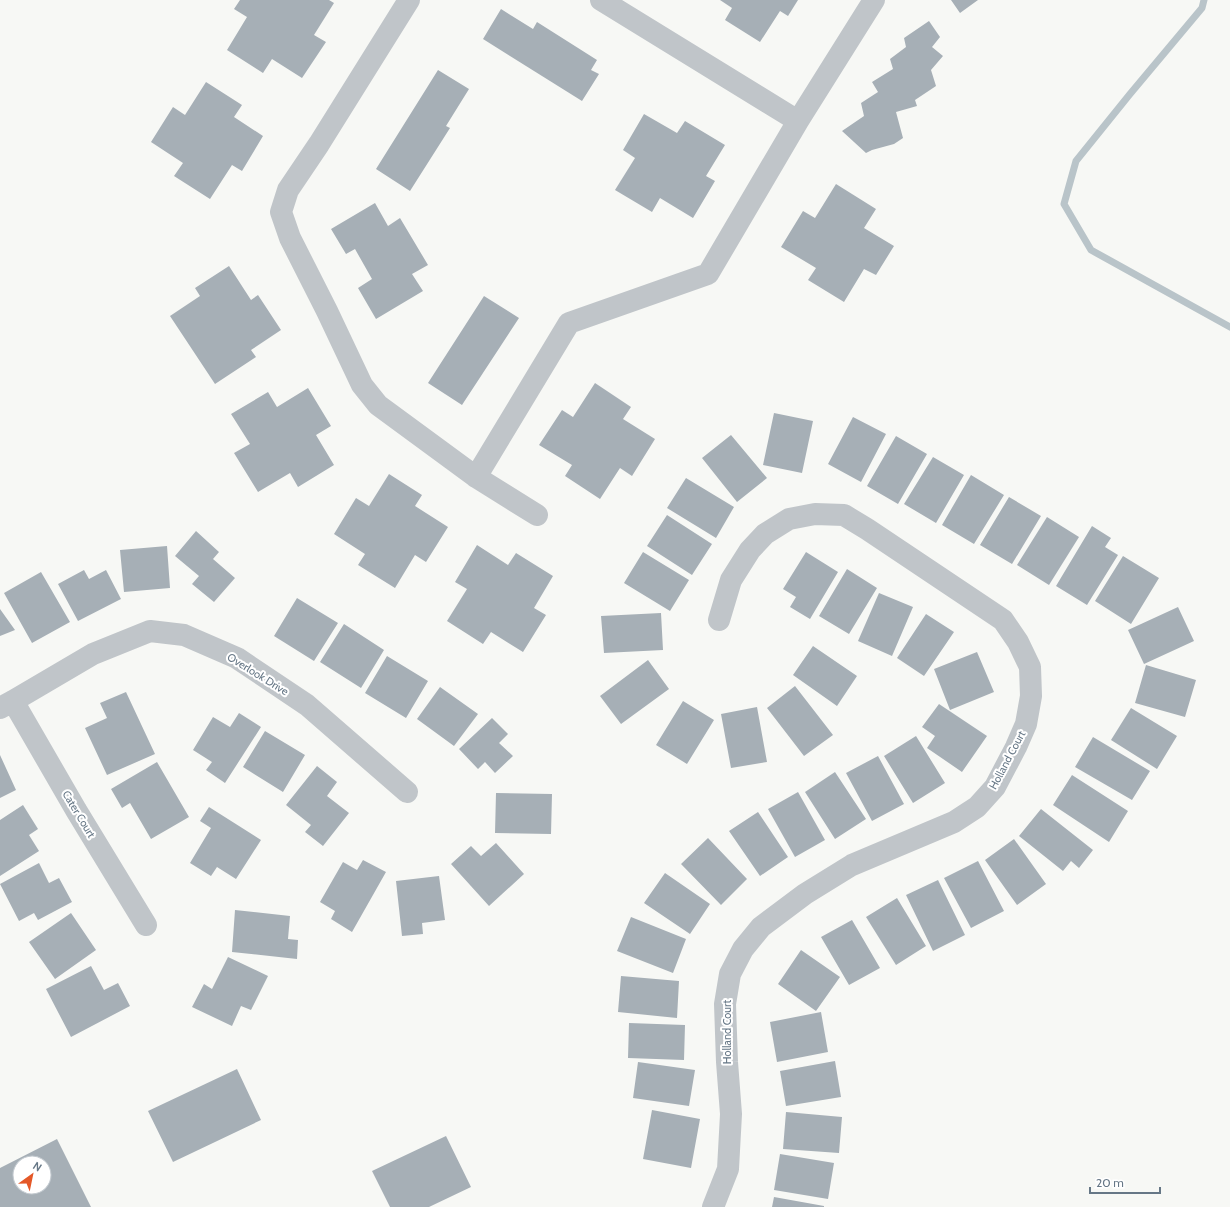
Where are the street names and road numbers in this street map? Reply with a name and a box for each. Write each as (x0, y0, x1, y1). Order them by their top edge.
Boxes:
street label: Overlook Drive (225, 650, 292, 699)
street label: Holland Court (986, 728, 1028, 792)
street label: Cater Court (59, 788, 99, 840)
street label: Holland Court (720, 999, 734, 1064)

